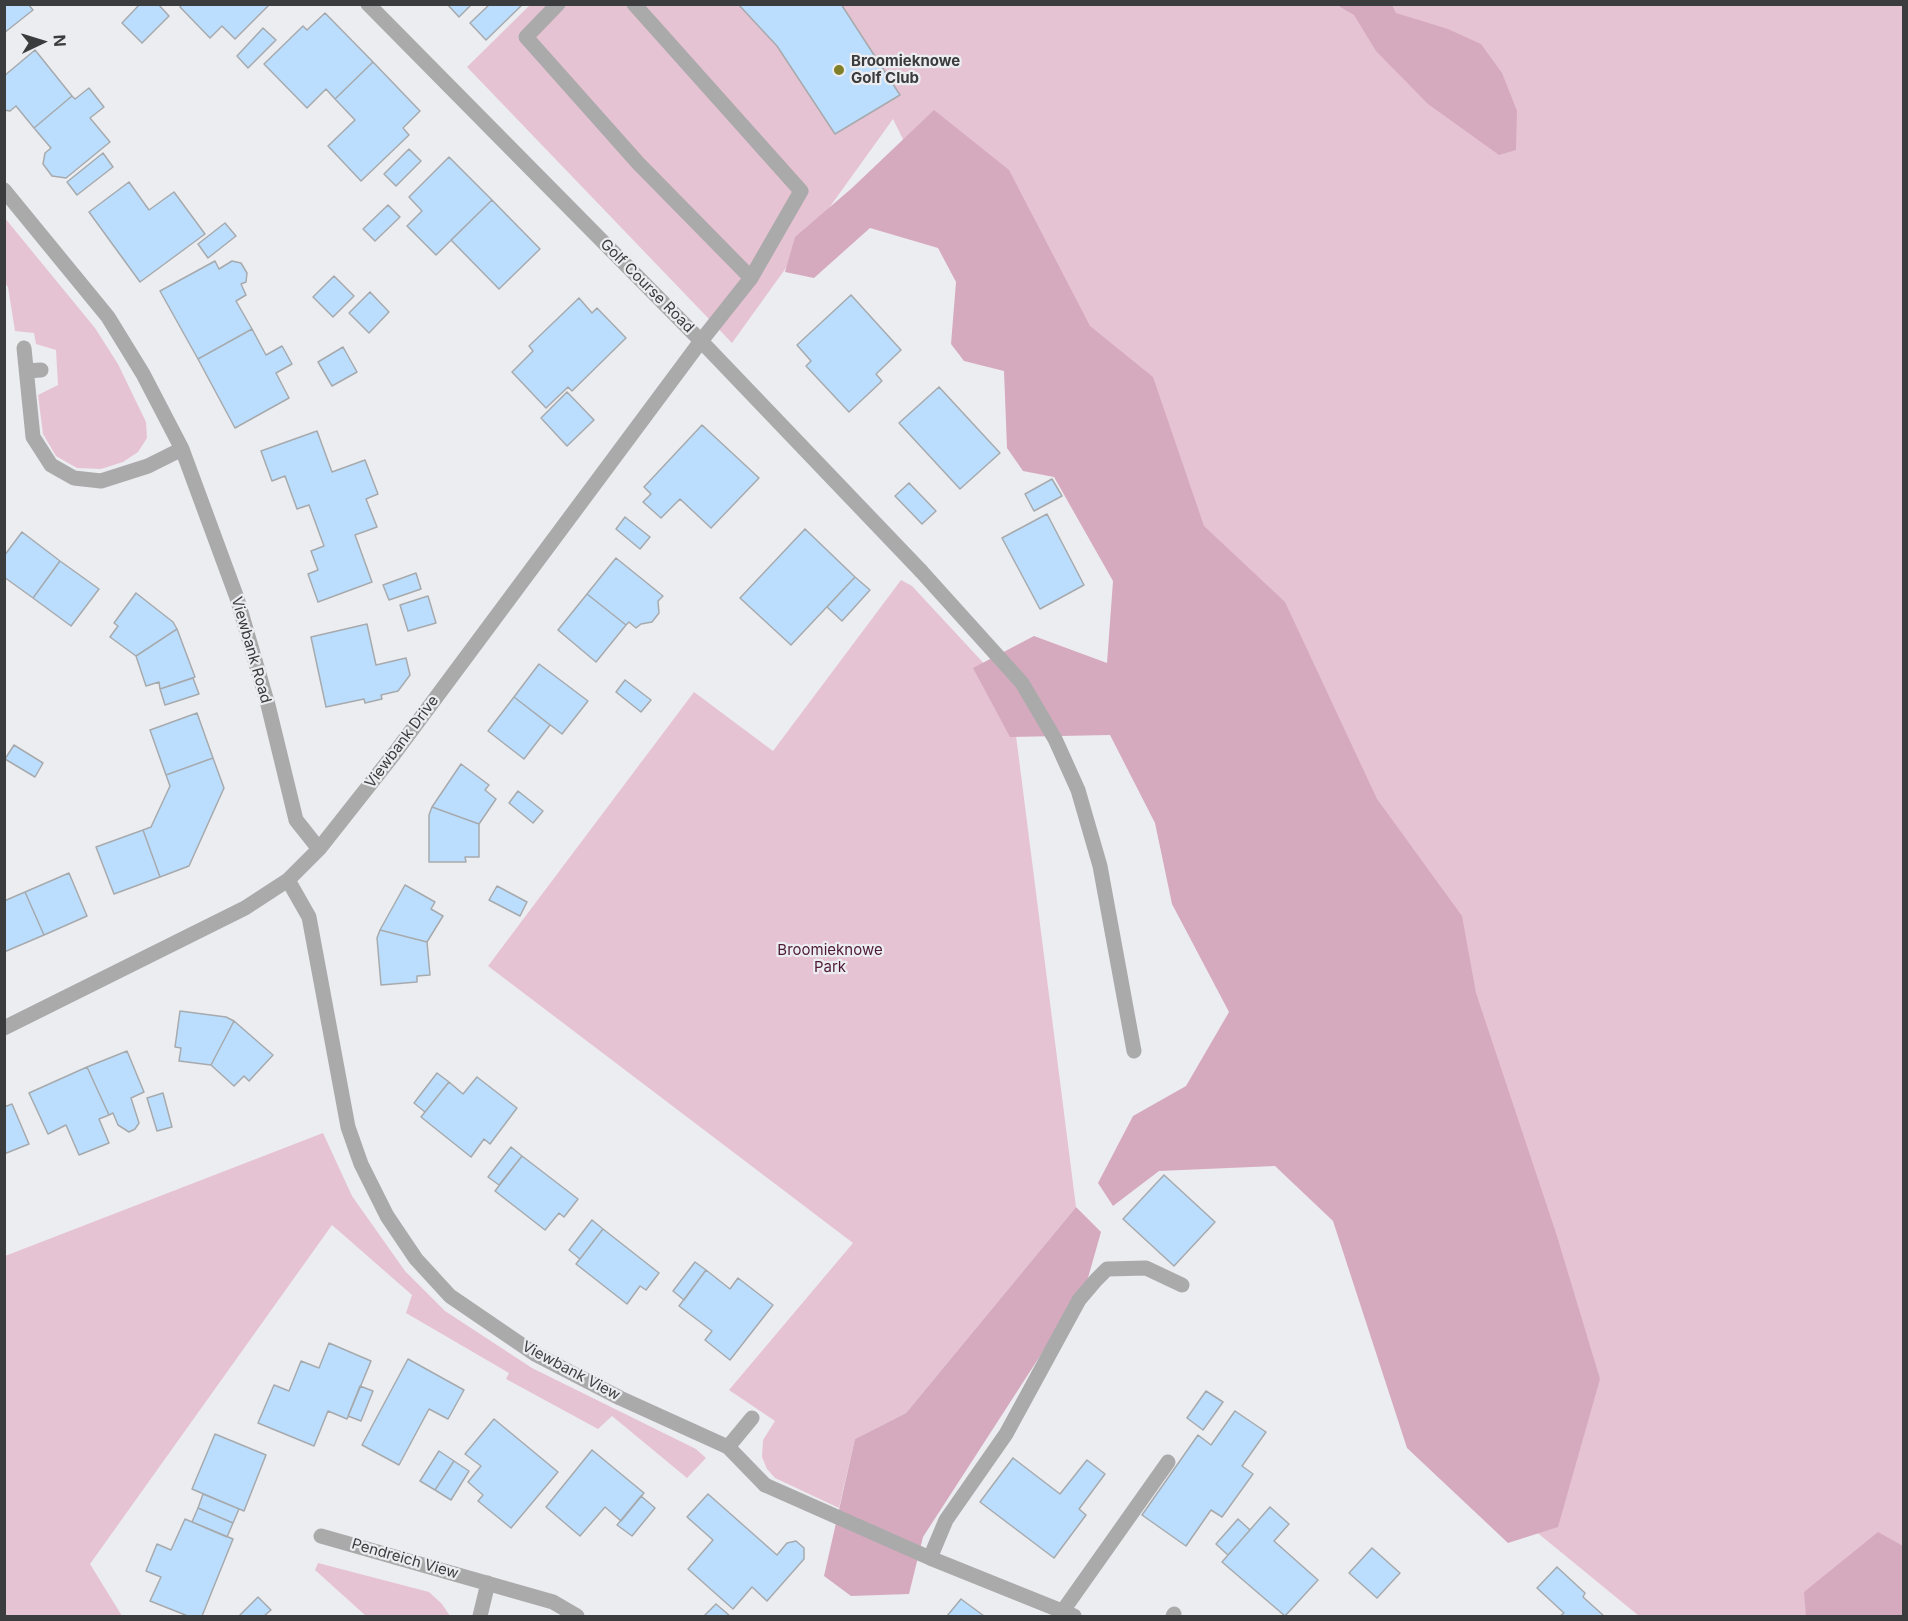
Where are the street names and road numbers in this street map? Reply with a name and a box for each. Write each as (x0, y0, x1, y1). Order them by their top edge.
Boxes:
street label: Golf Course Road (596, 235, 698, 337)
street label: Viewbank Road (227, 595, 275, 705)
street label: Viewbank Drive (361, 692, 443, 792)
street label: Viewbank View (519, 1338, 623, 1404)
street label: Pendreich View (349, 1535, 461, 1583)

